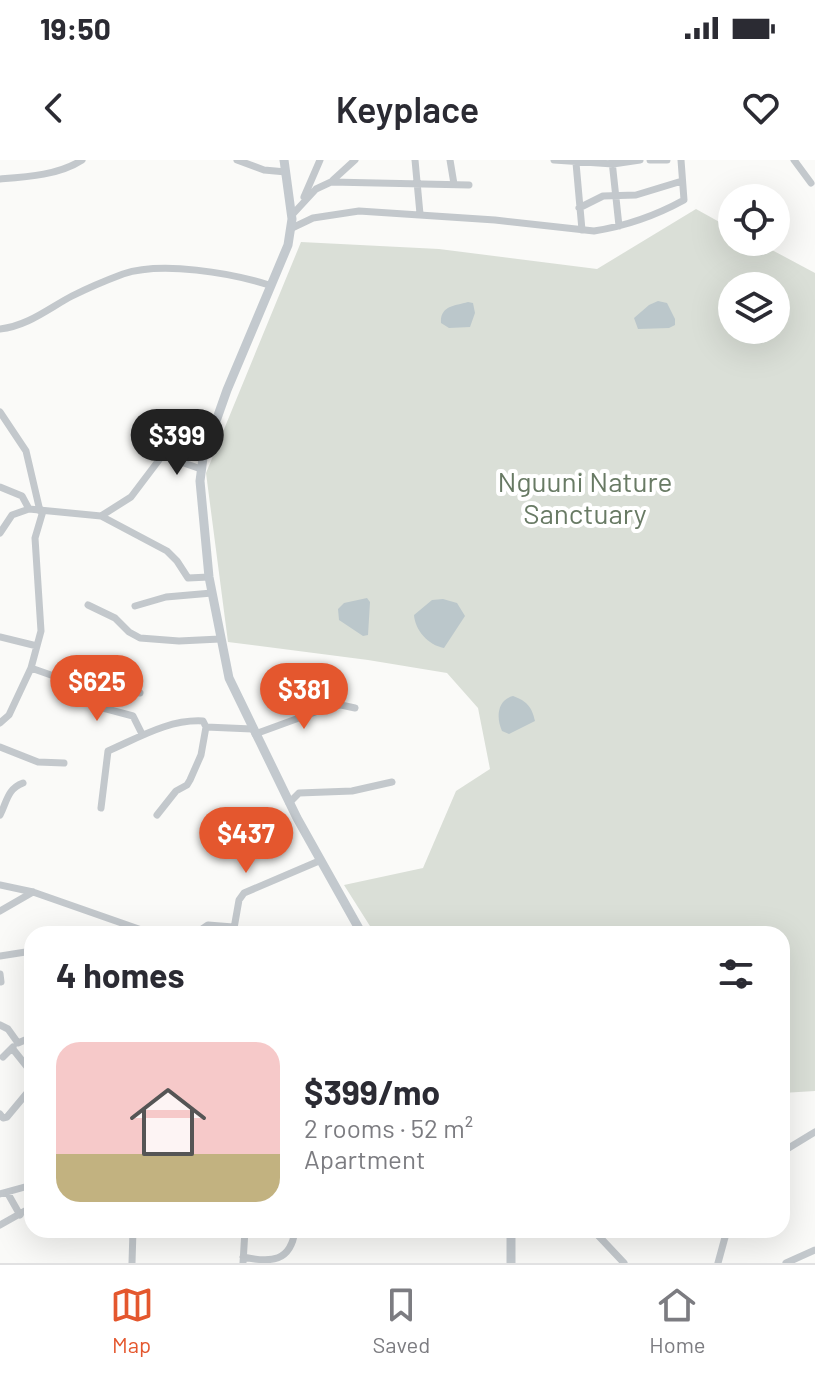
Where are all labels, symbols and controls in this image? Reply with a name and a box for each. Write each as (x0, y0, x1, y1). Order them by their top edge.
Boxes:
text: 19:50 (40, 10, 111, 46)
icon: back (32, 86, 76, 130)
icon: heart (739, 86, 783, 130)
text: Keyplace (336, 87, 479, 130)
map controls (718, 184, 790, 344)
button: locate (718, 184, 790, 256)
button: layers (718, 272, 790, 344)
pin: $399 (130, 409, 224, 477)
text: $399 (149, 419, 205, 450)
park label: Nguuni Nature Sanctuary (497, 464, 673, 530)
pin: $625 (50, 655, 144, 723)
pin: $381 (257, 663, 351, 731)
text: $625 (68, 665, 126, 696)
text: $381 (278, 673, 330, 704)
pin: $437 (199, 807, 293, 875)
text: $437 (217, 817, 275, 848)
icon: filters (714, 952, 758, 996)
text: 4 homes (56, 954, 185, 995)
text: $399/mo (304, 1071, 440, 1112)
icon: home (120, 1074, 216, 1170)
text: 2 rooms · 52 m² (304, 1112, 473, 1143)
text: Apartment (304, 1143, 425, 1174)
tab: Map (110, 1283, 154, 1357)
tab: Saved (373, 1283, 430, 1357)
tab: Home (649, 1283, 705, 1357)

